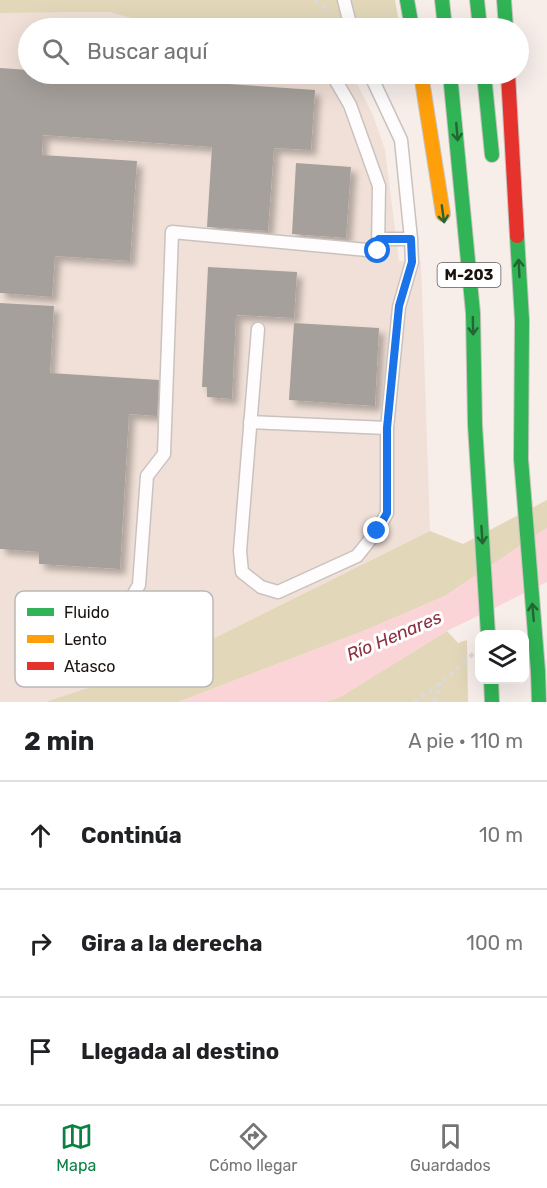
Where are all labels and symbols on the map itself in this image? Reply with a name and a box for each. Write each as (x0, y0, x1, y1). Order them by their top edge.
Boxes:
one-way arrow (452, 121, 463, 141)
one-way arrow (438, 204, 449, 224)
route start (364, 237, 390, 263)
one-way arrow (514, 259, 525, 279)
road number: M-203 (438, 263, 500, 287)
one-way arrow (467, 315, 479, 335)
route end (363, 517, 389, 543)
one-way arrow (477, 524, 488, 544)
legend (15, 591, 213, 687)
text: Fluido (64, 603, 109, 622)
one-way arrow (527, 603, 538, 623)
water label: Río Henares (343, 606, 445, 666)
text: Lento (64, 630, 107, 649)
text: Atasco (64, 657, 116, 676)

